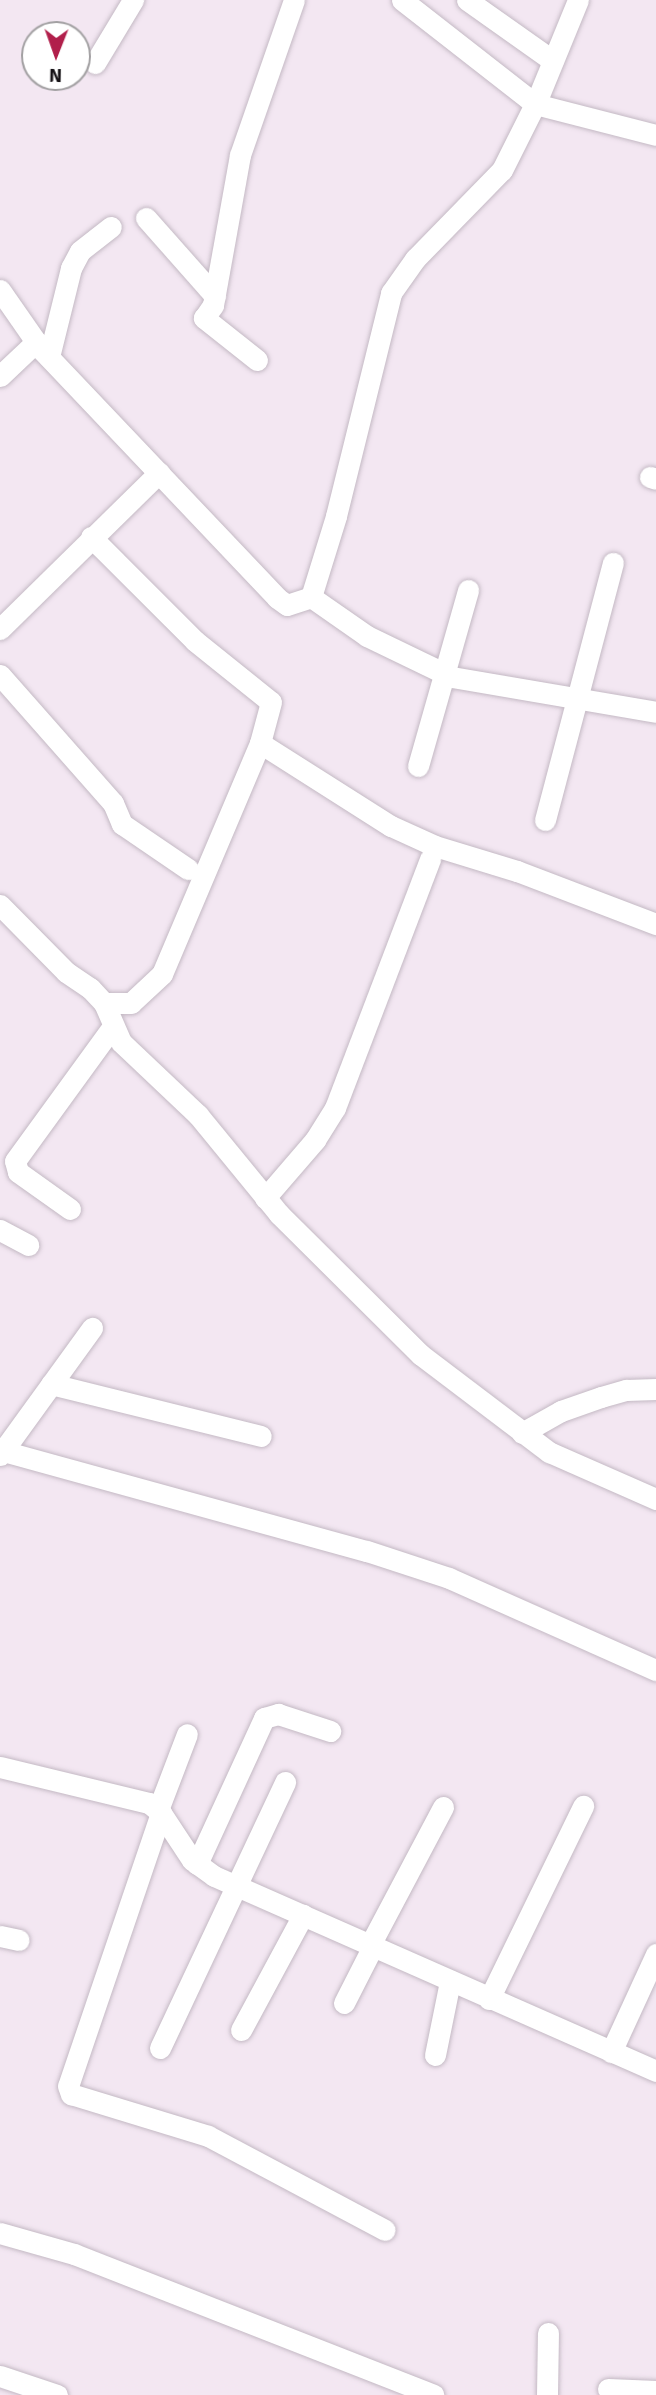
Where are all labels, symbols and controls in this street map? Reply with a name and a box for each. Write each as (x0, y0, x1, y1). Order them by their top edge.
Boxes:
north arrow (21, 21, 91, 91)
text: N (49, 63, 62, 87)

